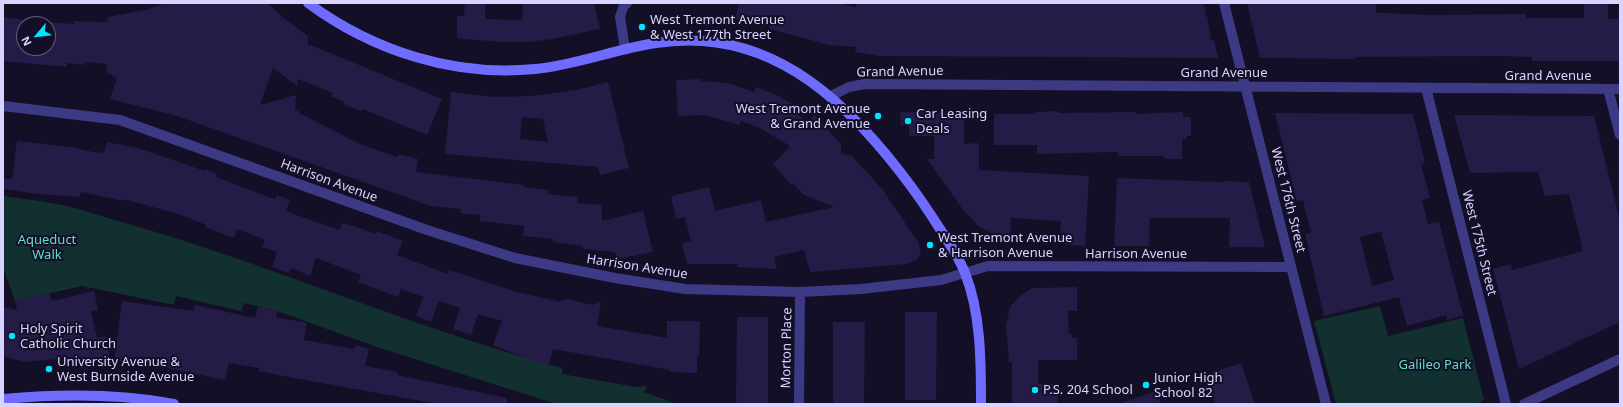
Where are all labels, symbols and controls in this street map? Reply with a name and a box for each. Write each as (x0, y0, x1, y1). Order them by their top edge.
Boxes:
place label: West Tremont Avenue & West 177th Street (650, 12, 784, 43)
north arrow (16, 16, 56, 56)
marker: West Tremont Avenue & West 177th Street (637, 22, 647, 32)
text: N (17, 34, 35, 49)
street label: Grand Avenue (856, 63, 944, 81)
street label: Grand Avenue (1181, 65, 1267, 81)
street label: Grand Avenue (1505, 68, 1591, 84)
place label: West Tremont Avenue & Grand Avenue (736, 101, 870, 132)
place label: Car Leasing Deals (916, 106, 987, 137)
marker: West Tremont Avenue & Grand Avenue (873, 111, 883, 121)
marker: Car Leasing Deals (903, 116, 913, 126)
street label: West 176th Street (1267, 146, 1309, 254)
street label: Harrison Avenue (278, 156, 380, 206)
street label: West 175th Street (1458, 189, 1500, 297)
place label: West Tremont Avenue & Harrison Avenue (938, 230, 1072, 261)
park label: Aqueduct Walk (18, 232, 76, 263)
marker: West Tremont Avenue & Harrison Avenue (925, 240, 935, 250)
street label: Harrison Avenue (1085, 246, 1187, 262)
street label: Harrison Avenue (585, 251, 689, 283)
street label: Morton Place (778, 307, 796, 389)
place label: Holy Spirit Catholic Church (20, 321, 116, 352)
marker: Holy Spirit Catholic Church (7, 331, 17, 341)
place label: University Avenue & West Burnside Avenue (57, 354, 194, 385)
park label: Galileo Park (1399, 357, 1471, 373)
marker: University Avenue & West Burnside Avenue (44, 364, 54, 374)
place label: Junior High School 82 (1154, 370, 1223, 401)
marker: Junior High School 82 (1141, 380, 1151, 390)
place label: P.S. 204 School (1043, 382, 1133, 398)
marker: P.S. 204 School (1030, 385, 1040, 395)

